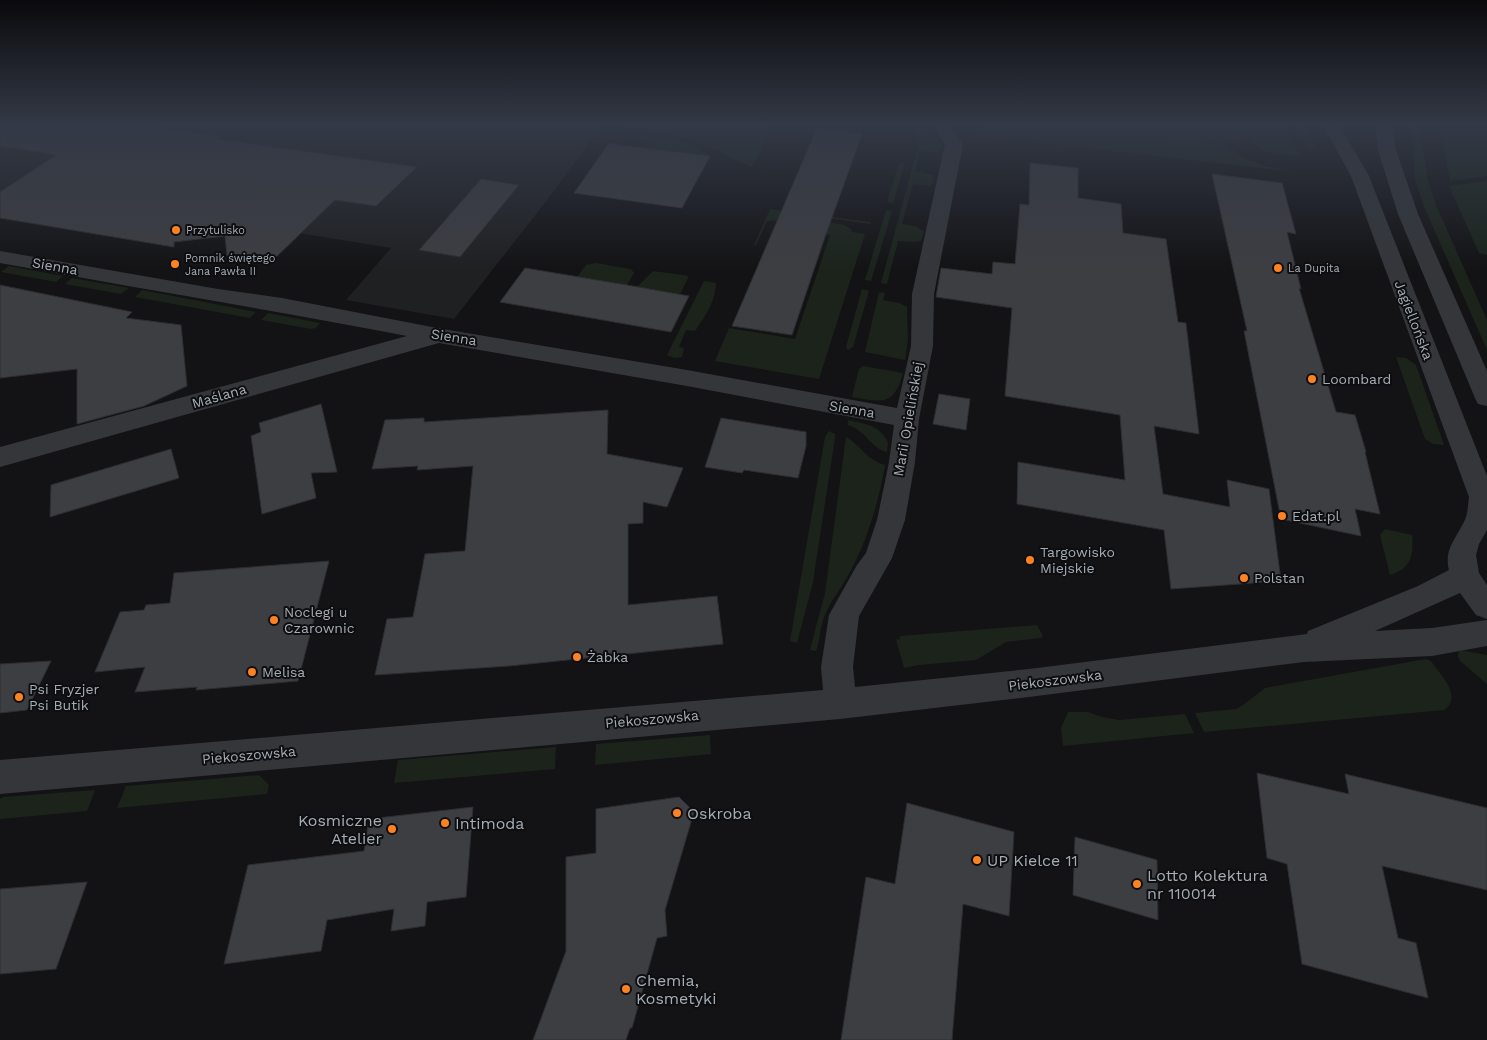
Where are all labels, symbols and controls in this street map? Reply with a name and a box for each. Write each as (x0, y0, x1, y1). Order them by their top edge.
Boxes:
marker: Przytulisko (170, 224, 182, 236)
place label: Przytulisko (186, 224, 245, 237)
place label: Pomnik świętego Jana Pawła II (185, 252, 275, 278)
street label: Sienna (31, 254, 79, 278)
marker: Pomnik świętego Jana Pawła II (169, 258, 181, 270)
marker: La Dupita (1272, 262, 1284, 274)
place label: La Dupita (1288, 262, 1340, 275)
street label: Jagiellońska (1392, 278, 1436, 362)
street label: Sienna (430, 326, 478, 349)
street label: Marii Opielińskiej (890, 360, 926, 478)
place label: Loombard (1322, 371, 1391, 387)
marker: Loombard (1306, 373, 1318, 385)
street label: Maślana (190, 381, 248, 411)
street label: Sienna (828, 397, 876, 421)
place label: Edat.pl (1292, 508, 1340, 524)
marker: Edat.pl (1276, 510, 1288, 522)
place label: Targowisko Miejskie (1040, 544, 1115, 576)
marker: Targowisko Miejskie (1024, 554, 1036, 566)
place label: Polstan (1254, 570, 1305, 586)
marker: Polstan (1238, 572, 1250, 584)
place label: Noclegi u Czarownic (284, 604, 355, 636)
marker: Noclegi u Czarownic (268, 614, 280, 626)
place label: Żabka (587, 649, 628, 665)
marker: Żabka (571, 651, 583, 663)
place label: Melisa (262, 664, 305, 680)
marker: Melisa (246, 666, 258, 678)
street label: Piekoszowska (1007, 666, 1103, 694)
place label: Psi Fryzjer Psi Butik (29, 681, 100, 713)
marker: Psi Fryzjer Psi Butik (13, 691, 25, 703)
street label: Piekoszowska (604, 707, 700, 731)
street label: Piekoszowska (201, 743, 297, 767)
place label: Oskroba (687, 804, 751, 823)
marker: Oskroba (671, 807, 683, 819)
place label: Kosmiczne Atelier (298, 811, 382, 848)
place label: Intimoda (455, 814, 524, 833)
marker: Intimoda (439, 817, 451, 829)
marker: Kosmiczne Atelier (386, 823, 398, 835)
place label: UP Kielce 11 (987, 851, 1078, 870)
marker: UP Kielce 11 (971, 854, 983, 866)
place label: Lotto Kolektura nr 110014 (1147, 866, 1268, 903)
marker: Lotto Kolektura nr 110014 (1131, 878, 1143, 890)
place label: Chemia, Kosmetyki (636, 971, 716, 1008)
marker: Chemia, Kosmetyki (620, 983, 632, 995)

